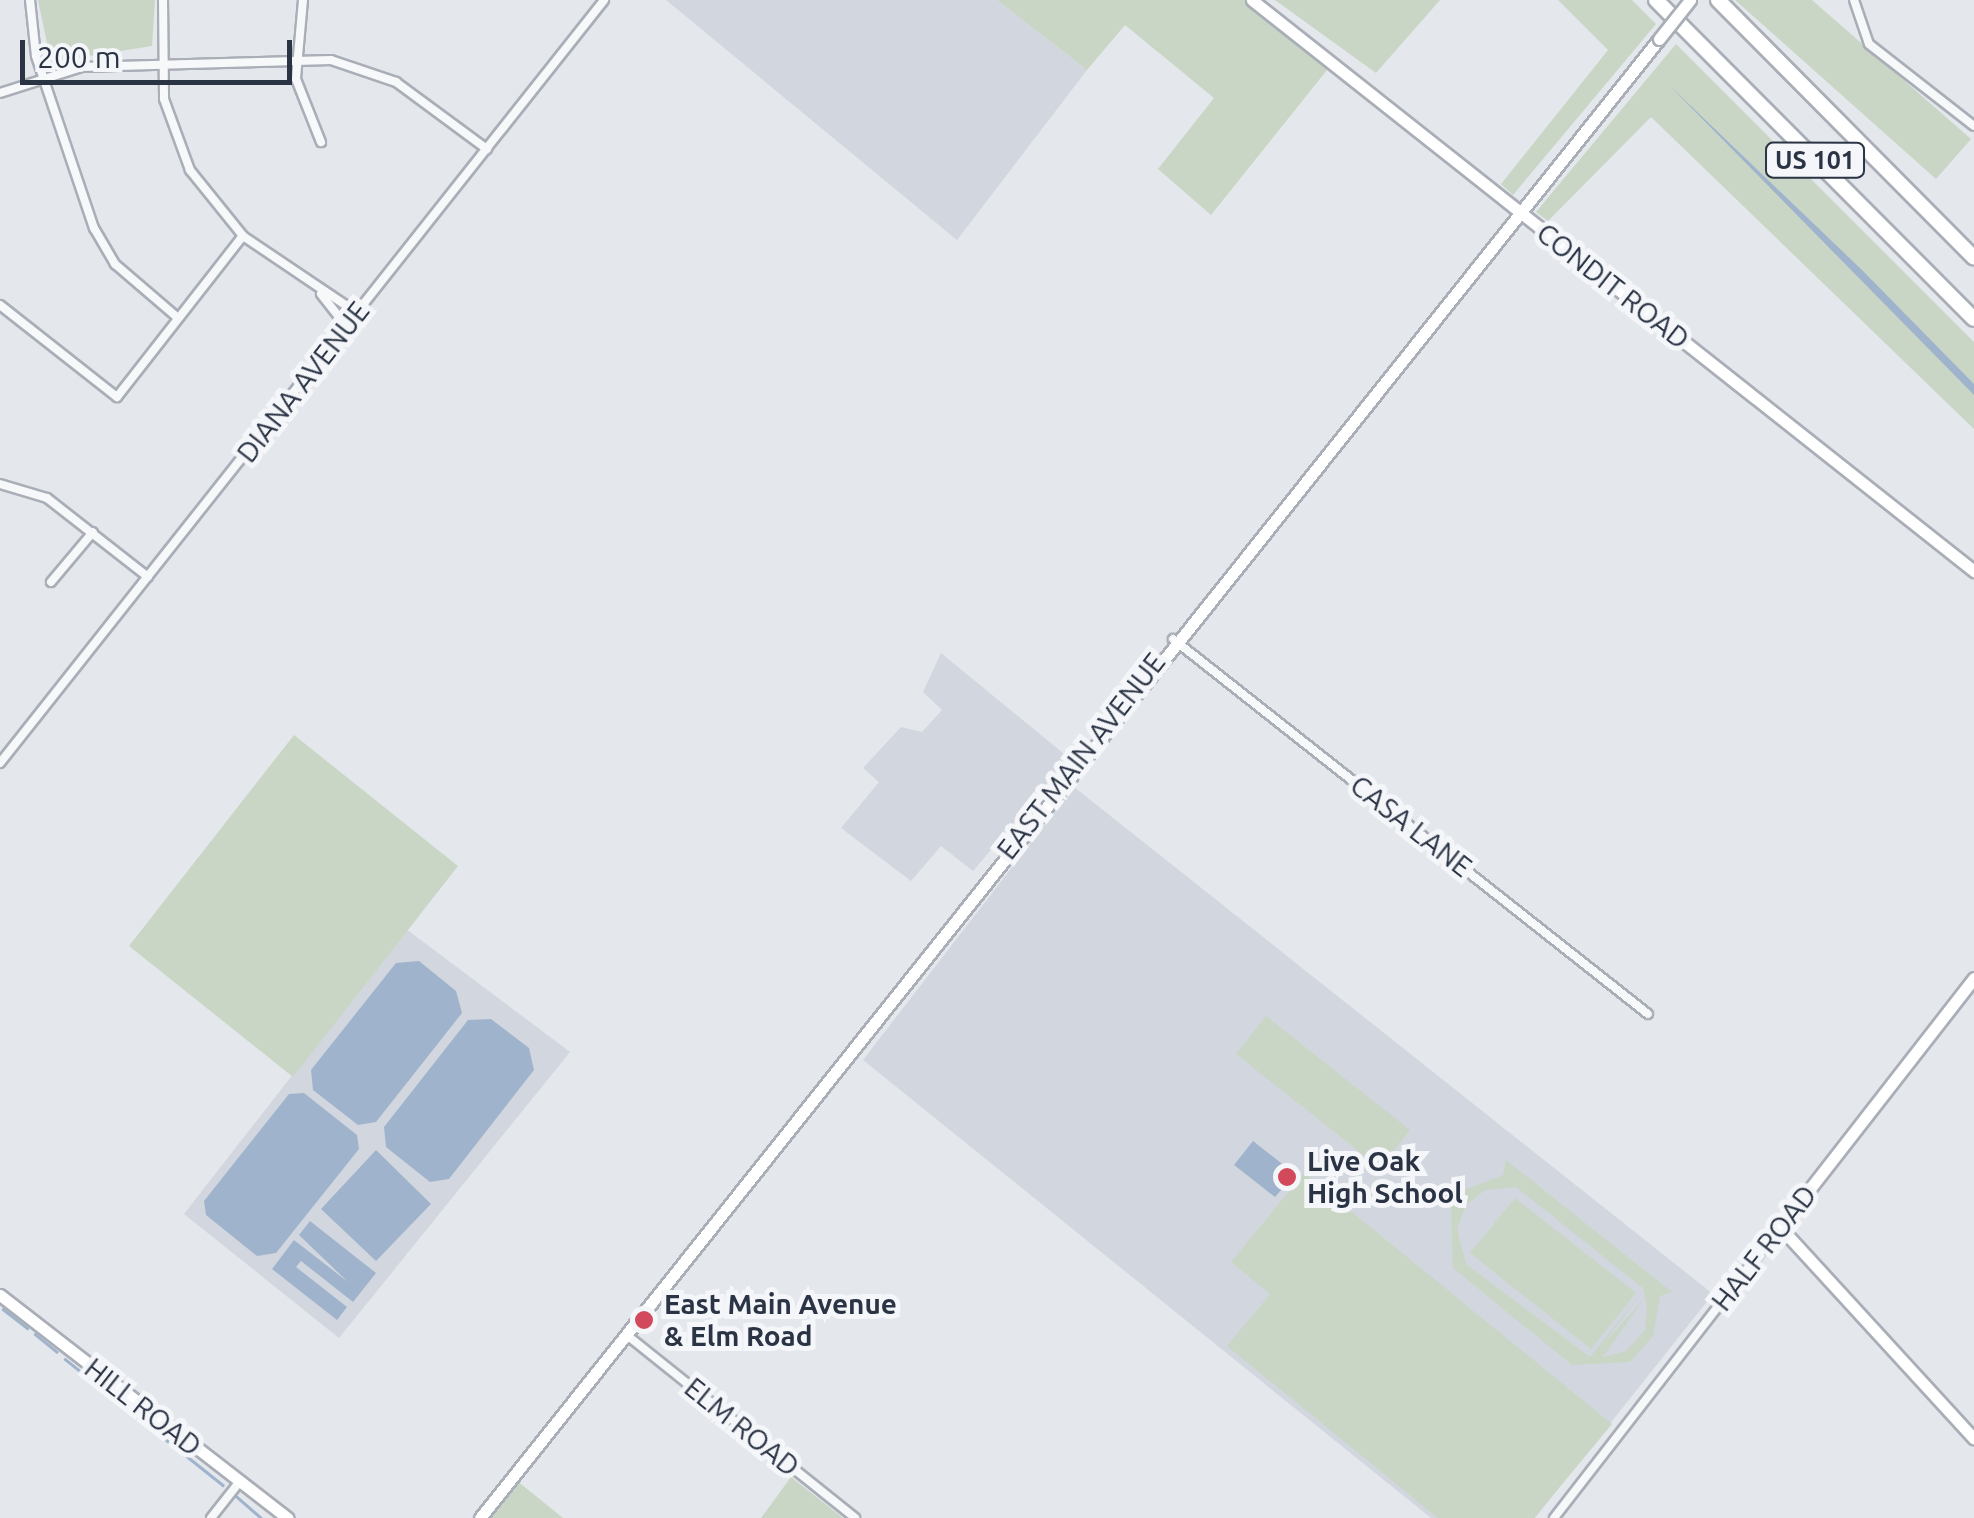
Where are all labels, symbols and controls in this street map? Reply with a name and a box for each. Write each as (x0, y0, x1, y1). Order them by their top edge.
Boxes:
scale bar (25, 20, 298, 82)
text: 200 m (37, 40, 121, 74)
road number: US 101 (1765, 140, 1865, 180)
street label: CONDIT ROAD (1530, 216, 1696, 356)
street label: DIANA AVENUE (230, 295, 376, 469)
street label: EAST MAIN AVENUE (990, 646, 1172, 866)
street label: CASA LANE (1344, 768, 1478, 884)
place label: Live Oak High School (1307, 1144, 1463, 1210)
marker: Live Oak High School (1276, 1166, 1298, 1188)
street label: HALF ROAD (1705, 1179, 1823, 1317)
place label: East Main Avenue & Elm Road (664, 1287, 897, 1353)
marker: East Main Avenue & Elm Road (633, 1309, 655, 1331)
street label: HILL ROAD (78, 1351, 208, 1463)
street label: ELM ROAD (678, 1371, 806, 1483)

